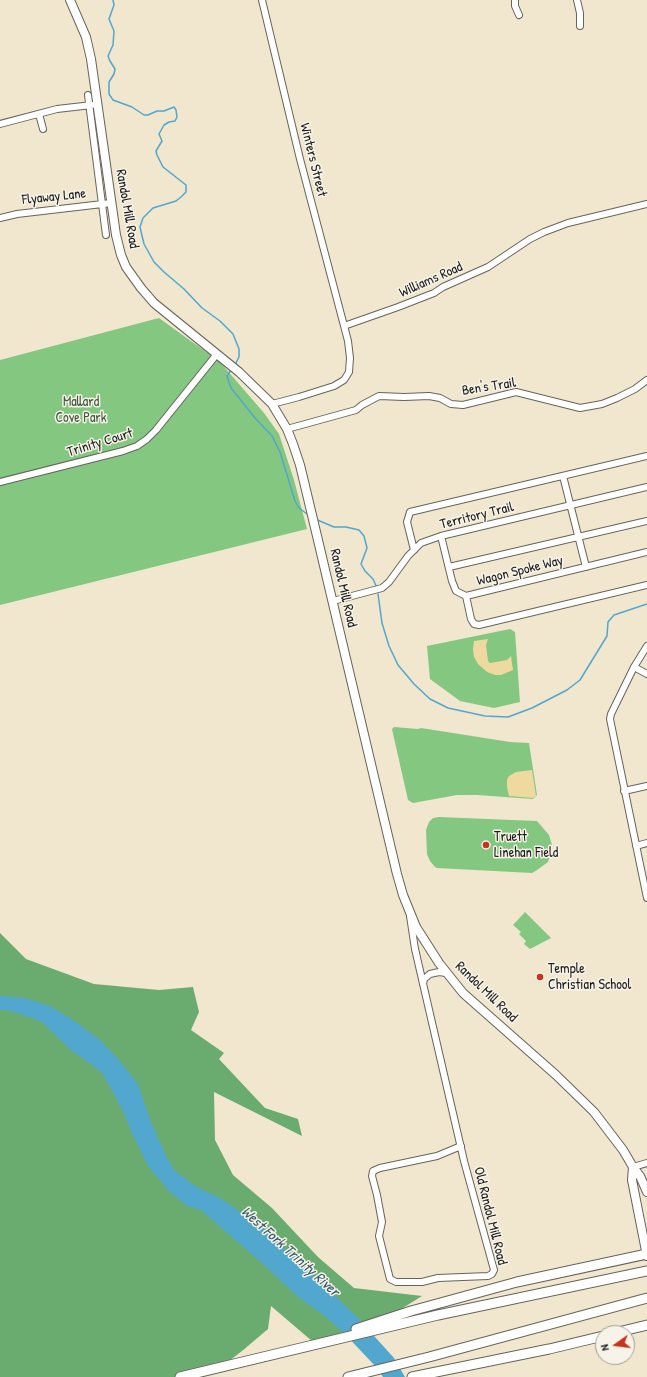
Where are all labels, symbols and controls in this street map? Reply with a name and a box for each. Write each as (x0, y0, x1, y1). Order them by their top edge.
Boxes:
street label: Winters Street (296, 122, 330, 198)
street label: Randol Mill Road (112, 168, 142, 250)
street label: Flyaway Lane (21, 185, 87, 209)
street label: Williams Road (397, 259, 465, 301)
street label: Ben's Trail (461, 374, 517, 400)
park label: Mallard Cove Park (55, 394, 107, 426)
street label: Trinity Court (65, 425, 135, 461)
street label: Territory Trail (438, 499, 516, 533)
street label: Randol Mill Road (326, 547, 360, 629)
street label: Wagon Spoke Way (475, 552, 565, 590)
place label: Truett Linehan Field (494, 829, 558, 862)
marker: Truett Linehan Field (481, 840, 491, 850)
street label: Randol Mill Road (451, 958, 521, 1026)
place label: Temple Christian School (548, 961, 631, 994)
marker: Temple Christian School (535, 972, 545, 982)
street label: Old Randol Mill Road (470, 1165, 510, 1267)
water label: West Fork Trinity River (237, 1203, 343, 1301)
north arrow (595, 1325, 635, 1365)
text: N (597, 1343, 612, 1352)

